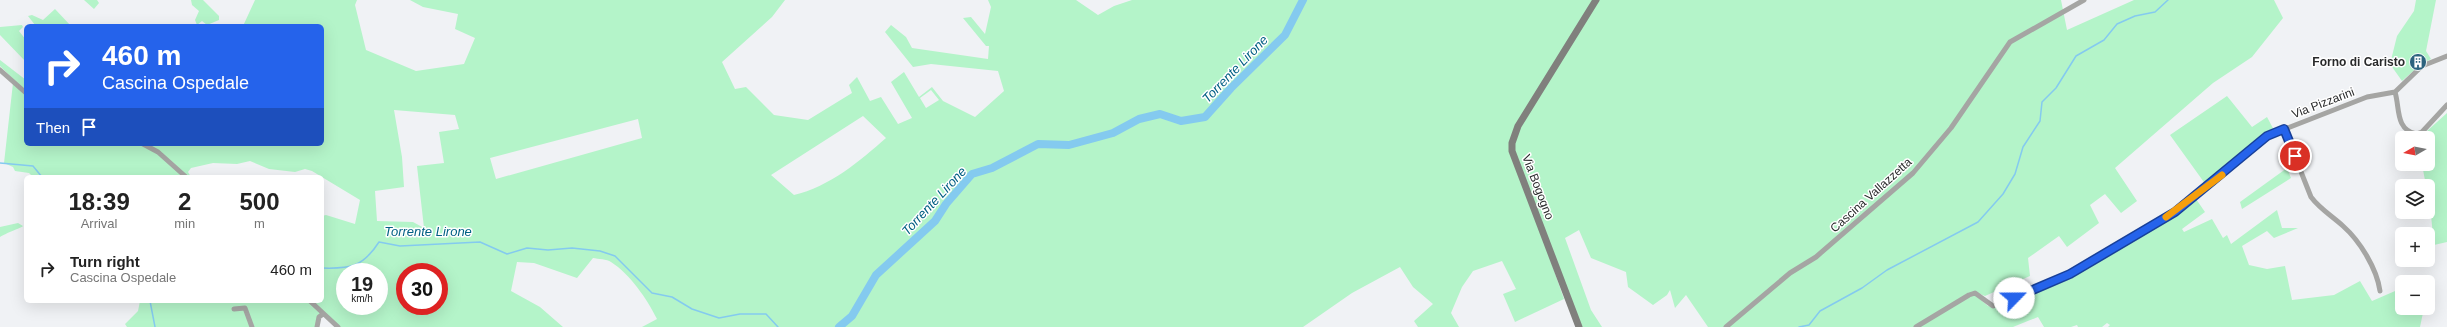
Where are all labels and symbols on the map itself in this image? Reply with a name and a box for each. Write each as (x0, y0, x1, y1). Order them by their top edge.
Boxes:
water label: Torrente Lirone (1199, 32, 1271, 106)
building icon: Forno di Caristo (2408, 52, 2428, 72)
place label: Forno di Caristo (2312, 55, 2405, 69)
street label: Via Pizzarini (2290, 85, 2356, 121)
north arrow (2395, 131, 2435, 171)
pin (2278, 139, 2312, 173)
street label: Via Bogogno (1519, 153, 1557, 222)
street label: Cascina Vallazzetta (1827, 155, 1915, 235)
water label: Torrente Lirone (899, 164, 969, 238)
water label: Torrente Lirone (384, 224, 472, 239)
speed limit sign: 30 (396, 263, 448, 315)
position arrow (1993, 277, 2035, 319)

